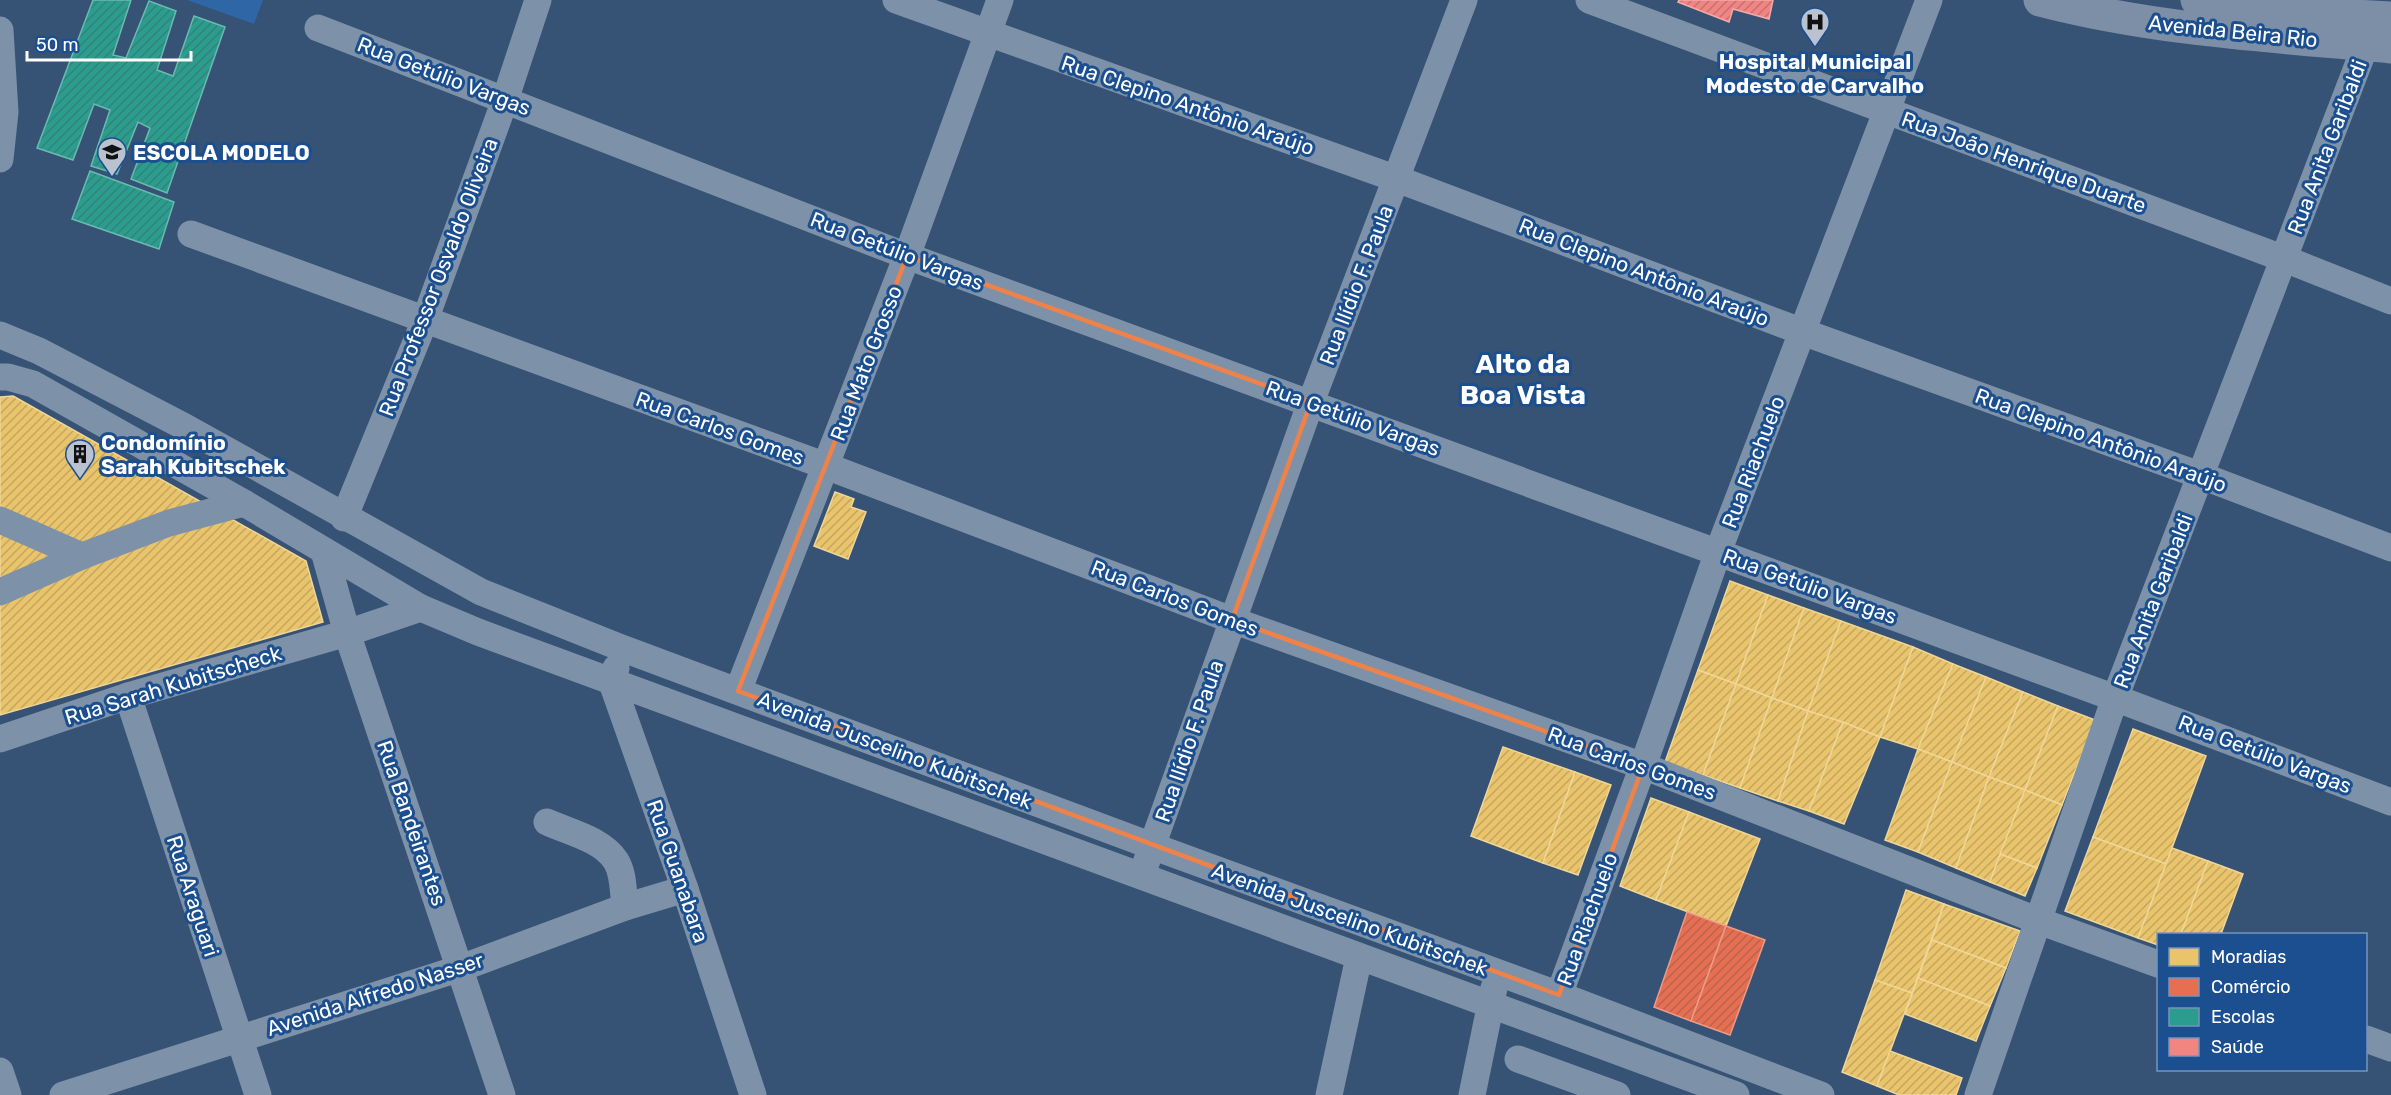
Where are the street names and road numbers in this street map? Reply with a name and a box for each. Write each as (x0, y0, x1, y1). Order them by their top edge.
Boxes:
street label: Avenida Beira Rio (2147, 10, 2319, 52)
street label: Rua Getúlio Vargas (354, 31, 534, 121)
street label: Rua Clepino Antônio Araújo (1058, 50, 1318, 160)
street label: Rua Anita Garibaldi (2282, 56, 2372, 238)
street label: Rua João Henrique Duarte (1898, 106, 2150, 218)
street label: Rua Professor Osvaldo Oliveira (373, 134, 503, 420)
street label: Rua Ilídio F. Paula (1314, 201, 1398, 369)
street label: Rua Getúlio Vargas (807, 206, 987, 296)
street label: Rua Clepino Antônio Araújo (1515, 213, 1773, 331)
street label: Rua Mato Grosso (825, 282, 907, 444)
street label: Rua Getúlio Vargas (1262, 375, 1444, 461)
street label: Rua Clepino Antônio Araújo (1972, 383, 2230, 497)
street label: Rua Carlos Gomes (632, 386, 808, 470)
street label: Rua Riachuelo (1716, 392, 1790, 532)
street label: Rua Anita Garibaldi (2108, 510, 2198, 692)
street label: Rua Getúlio Vargas (1719, 543, 1901, 629)
street label: Rua Carlos Gomes (1088, 555, 1262, 641)
street label: Rua Sarah Kubitscheck (62, 640, 284, 730)
street label: Rua Ilídio F. Paula (1150, 657, 1228, 825)
street label: Avenida Juscelino Kubitschek (754, 686, 1036, 814)
street label: Rua Getúlio Vargas (2175, 709, 2355, 799)
street label: Rua Carlos Gomes (1544, 721, 1720, 805)
street label: Rua Bandeirantes (372, 737, 452, 909)
street label: Rua Guanabara (642, 796, 714, 946)
street label: Rua Araguari (162, 832, 224, 960)
street label: Rua Riachuelo (1551, 849, 1623, 989)
street label: Avenida Juscelino Kubitschek (1209, 857, 1492, 981)
street label: Avenida Alfredo Nasser (263, 947, 487, 1041)

